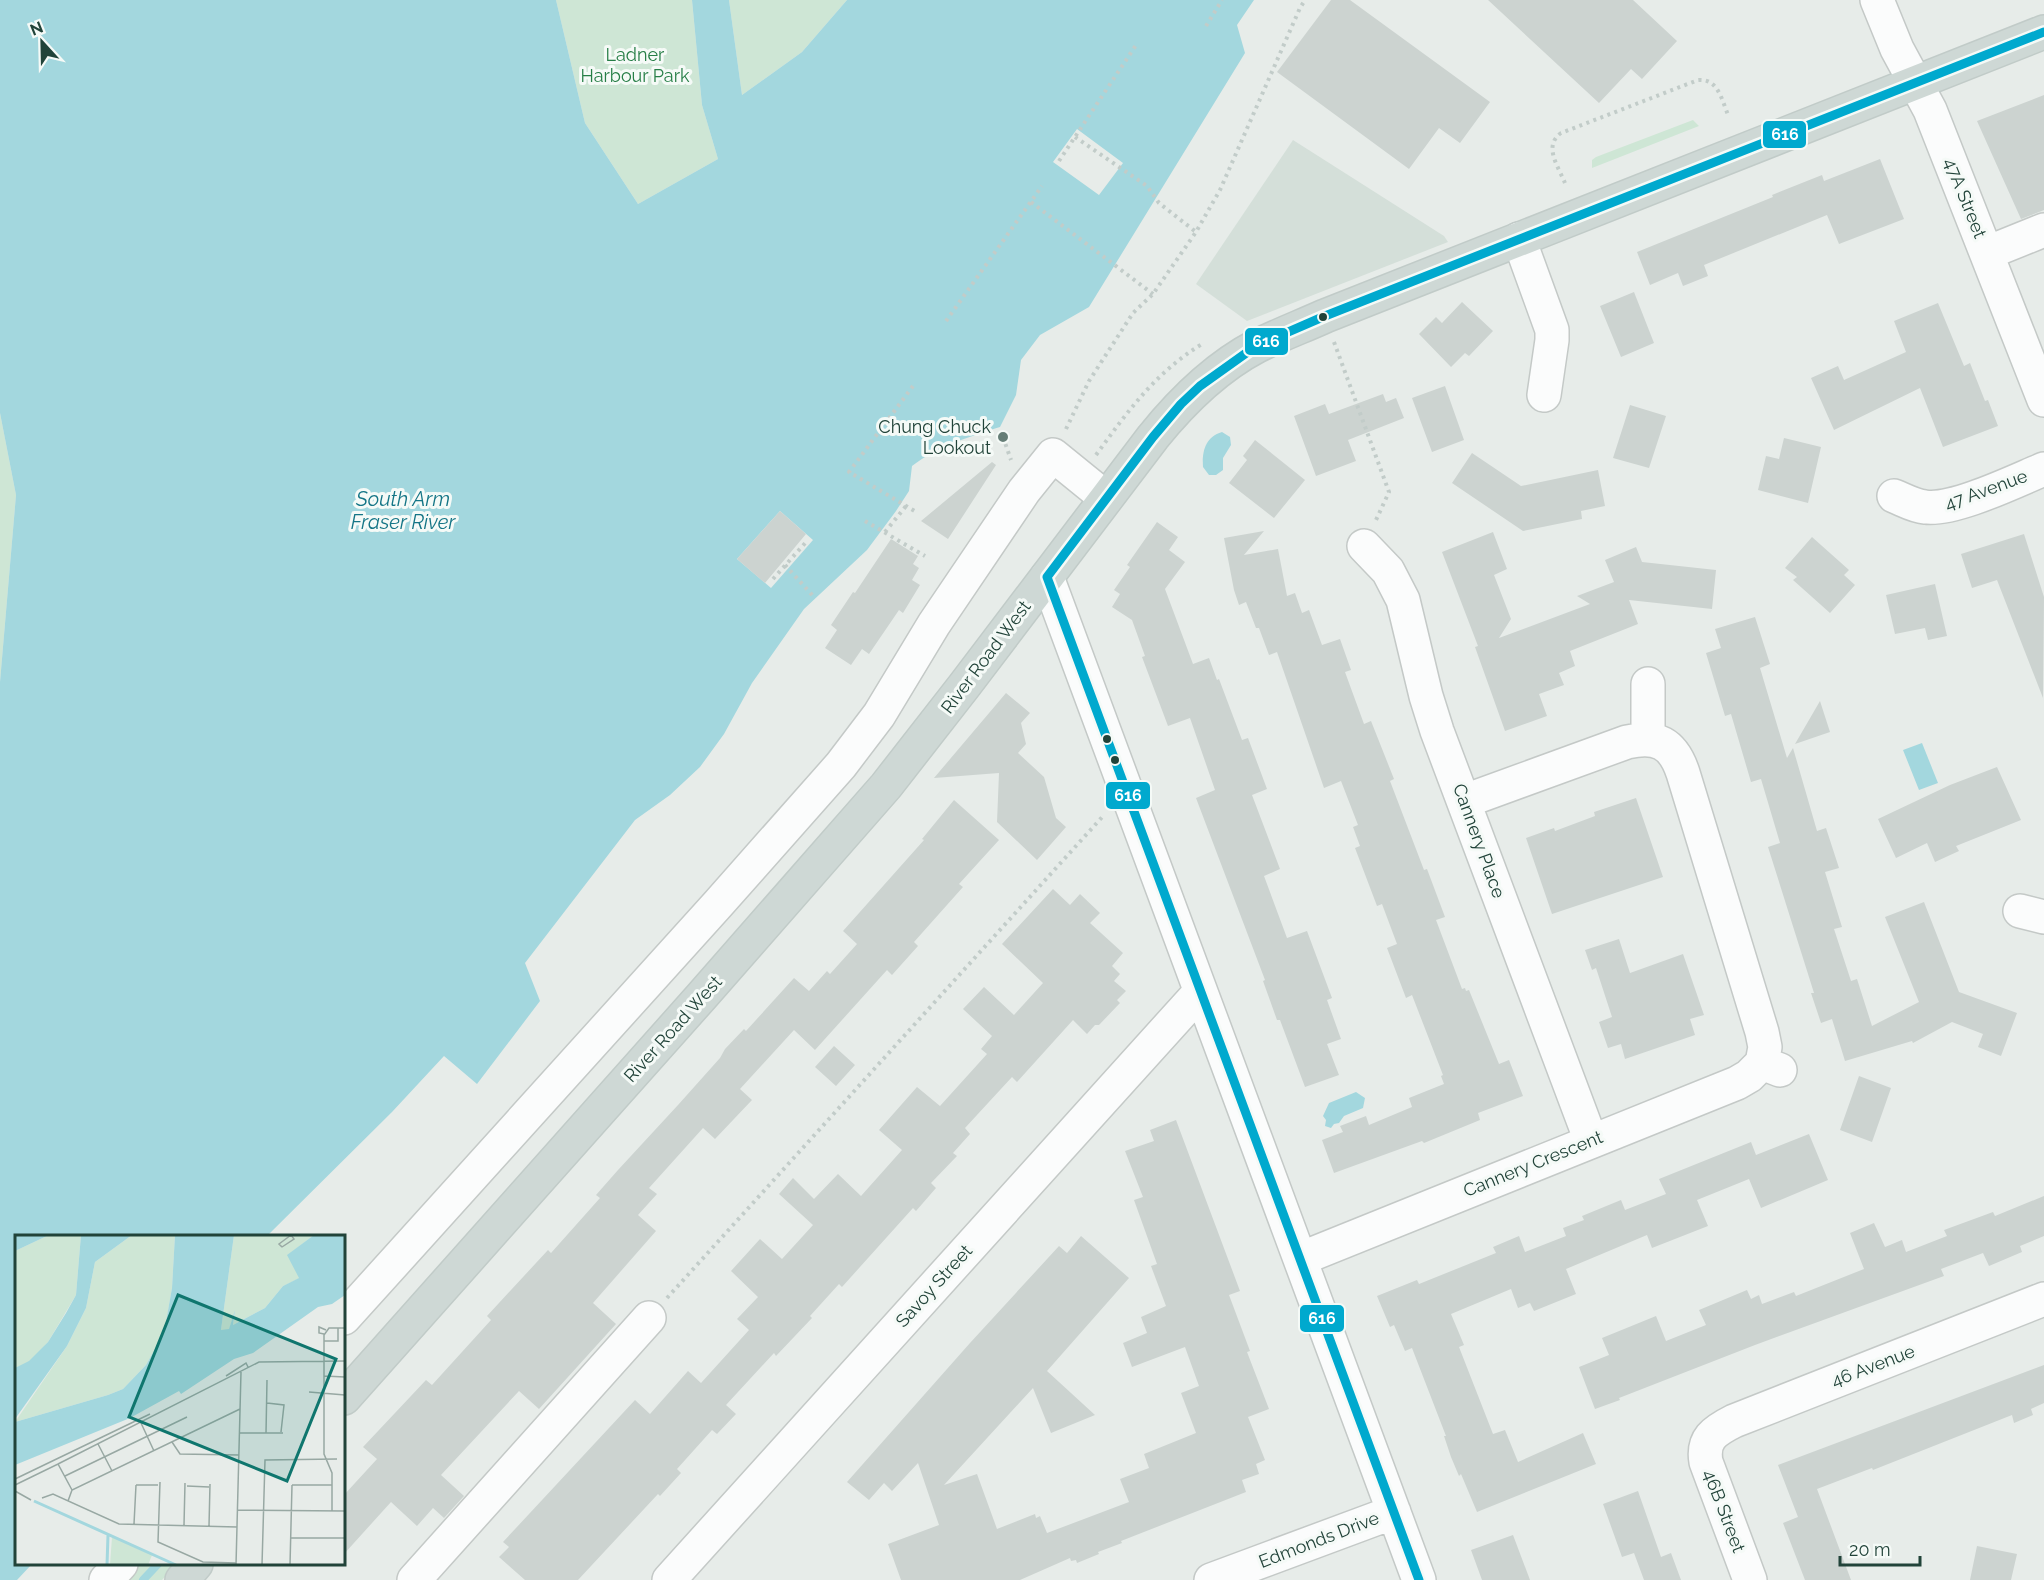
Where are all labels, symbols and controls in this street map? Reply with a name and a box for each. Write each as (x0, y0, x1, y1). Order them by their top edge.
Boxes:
north arrow (12, 12, 72, 72)
text: N (27, 17, 46, 40)
park label: Ladner Harbour Park (580, 44, 690, 86)
line badge: 616 (1762, 120, 1807, 149)
text: 616 (1771, 125, 1799, 144)
street label: 47A Street (1940, 155, 1991, 241)
unlabelled marker (1317, 311, 1329, 323)
line badge: 616 (1244, 327, 1289, 356)
text: 616 (1252, 332, 1280, 351)
place label: Chung Chuck Lookout (878, 416, 991, 458)
marker: Chung Chuck Lookout (996, 430, 1010, 444)
street label: 47 Avenue (1942, 465, 2030, 514)
water label: South Arm Fraser River (351, 487, 456, 534)
street label: River Road West (936, 596, 1035, 717)
unlabelled marker (1101, 733, 1113, 745)
unlabelled marker (1109, 754, 1121, 766)
line badge: 616 (1105, 781, 1151, 810)
street label: Cannery Place (1449, 781, 1510, 901)
text: 616 (1114, 786, 1142, 805)
street label: River Road West (619, 971, 726, 1086)
street label: Cannery Crescent (1460, 1126, 1606, 1201)
inset map (15, 1235, 345, 1565)
street label: Savoy Street (891, 1240, 976, 1331)
line badge: 616 (1299, 1304, 1345, 1333)
text: 616 (1308, 1309, 1336, 1328)
street label: 46 Avenue (1828, 1340, 1918, 1391)
street label: 46B Street (1699, 1466, 1750, 1555)
street label: Edmonds Drive (1256, 1507, 1382, 1572)
scale bar (1840, 1529, 1920, 1567)
text: 20 m (1849, 1539, 1891, 1560)

